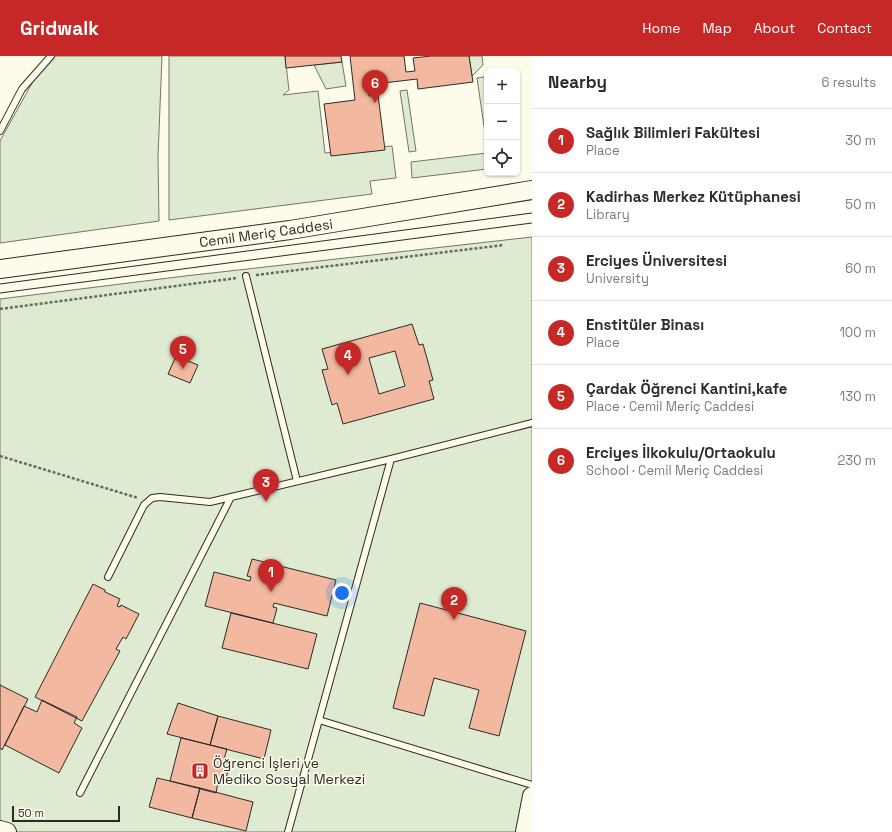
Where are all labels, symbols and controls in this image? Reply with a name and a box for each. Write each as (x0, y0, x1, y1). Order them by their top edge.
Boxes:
text: Gridwalk (20, 16, 99, 41)
text: Home (642, 19, 680, 37)
text: Map (702, 19, 732, 37)
text: About (754, 19, 795, 37)
text: Contact (817, 19, 872, 37)
map controls (484, 68, 520, 176)
button: + (484, 68, 520, 104)
pin: 6 (362, 70, 388, 103)
text: Nearby (548, 71, 607, 93)
text: 6 results (822, 74, 876, 91)
button: − (484, 104, 520, 140)
text: Sağlık Bilimleri Fakültesi (586, 123, 760, 142)
text: 1 (558, 132, 564, 149)
text: 30 m (845, 132, 876, 149)
button: locate (484, 140, 520, 176)
text: Place (586, 142, 620, 159)
text: Kadirhas Merkez Kütüphanesi (586, 187, 801, 206)
text: 2 (557, 196, 565, 213)
text: 50 m (845, 196, 876, 213)
text: Library (586, 206, 630, 223)
street label: Cemil Meriç Caddesi (198, 215, 334, 251)
text: Erciyes Üniversitesi (586, 251, 727, 270)
text: 3 (557, 260, 565, 277)
text: 60 m (845, 260, 876, 277)
text: University (586, 270, 649, 287)
text: Enstitüler Binası (586, 315, 704, 334)
text: 4 (557, 324, 565, 341)
text: 100 m (839, 324, 876, 341)
text: Place (586, 334, 620, 351)
pin: 5 (170, 336, 196, 369)
pin: 4 (335, 342, 361, 375)
text: Çardak Öğrenci Kantini,kafe (586, 379, 787, 398)
text: 5 (557, 388, 565, 405)
text: 130 m (840, 388, 876, 405)
text: Place · Cemil Meriç Caddesi (586, 398, 754, 415)
text: Erciyes İlkokulu/Ortaokulu (586, 443, 776, 462)
text: 6 (557, 452, 565, 469)
text: 230 m (838, 452, 876, 469)
text: School · Cemil Meriç Caddesi (586, 462, 763, 479)
pin: 3 (253, 469, 279, 502)
pin: 1 (258, 559, 284, 592)
your location (332, 583, 352, 603)
pin: 2 (441, 587, 467, 620)
place label: Öğrenci İşleri ve Mediko Sosyal Merkezi (213, 754, 365, 788)
building icon: Öğrenci İşleri ve Mediko Sosyal Merkezi (190, 761, 210, 781)
scale bar (12, 804, 120, 823)
text: 50 m (18, 806, 44, 820)

